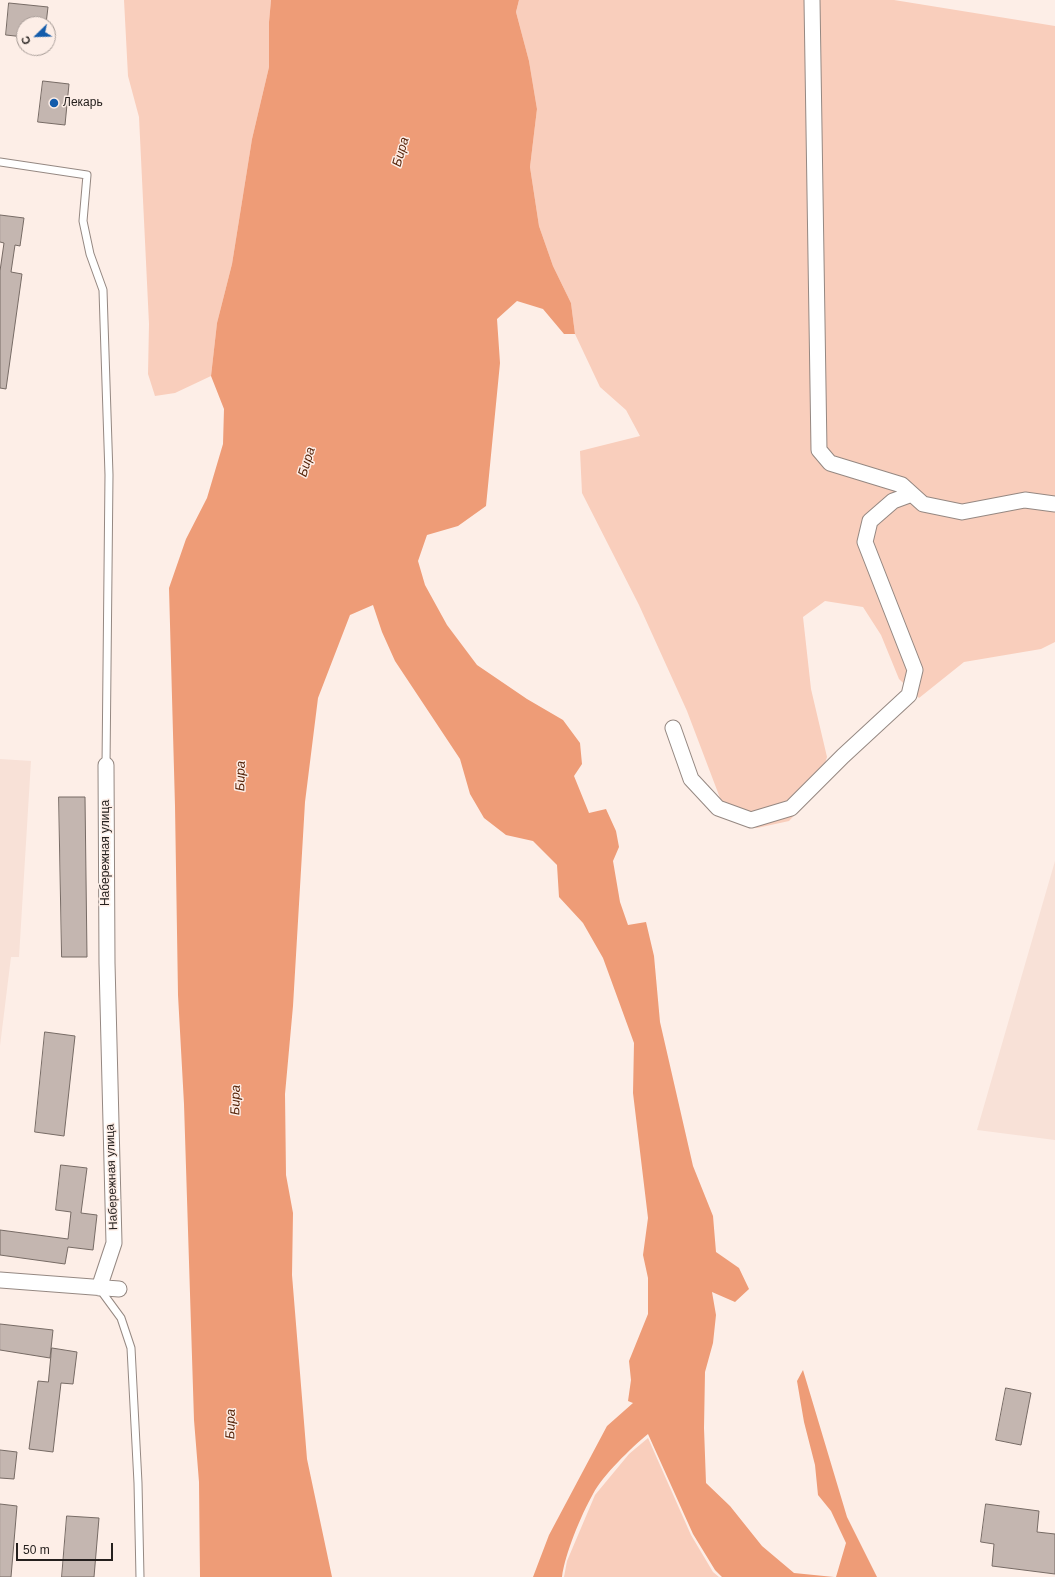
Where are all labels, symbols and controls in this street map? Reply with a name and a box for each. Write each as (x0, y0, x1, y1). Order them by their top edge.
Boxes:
north arrow (16, 16, 56, 56)
text: С (19, 34, 33, 46)
place label: Лекарь (63, 96, 103, 110)
marker: Лекарь (48, 97, 60, 109)
water label: Бира (389, 135, 413, 169)
water label: Бира (295, 445, 319, 479)
water label: Бира (233, 761, 249, 791)
street label: Набережная улица (99, 800, 113, 906)
water label: Бира (228, 1085, 244, 1115)
street label: Набережная улица (103, 1124, 121, 1230)
water label: Бира (223, 1409, 239, 1439)
scale bar (18, 1535, 115, 1561)
text: 50 m (23, 1543, 50, 1557)

